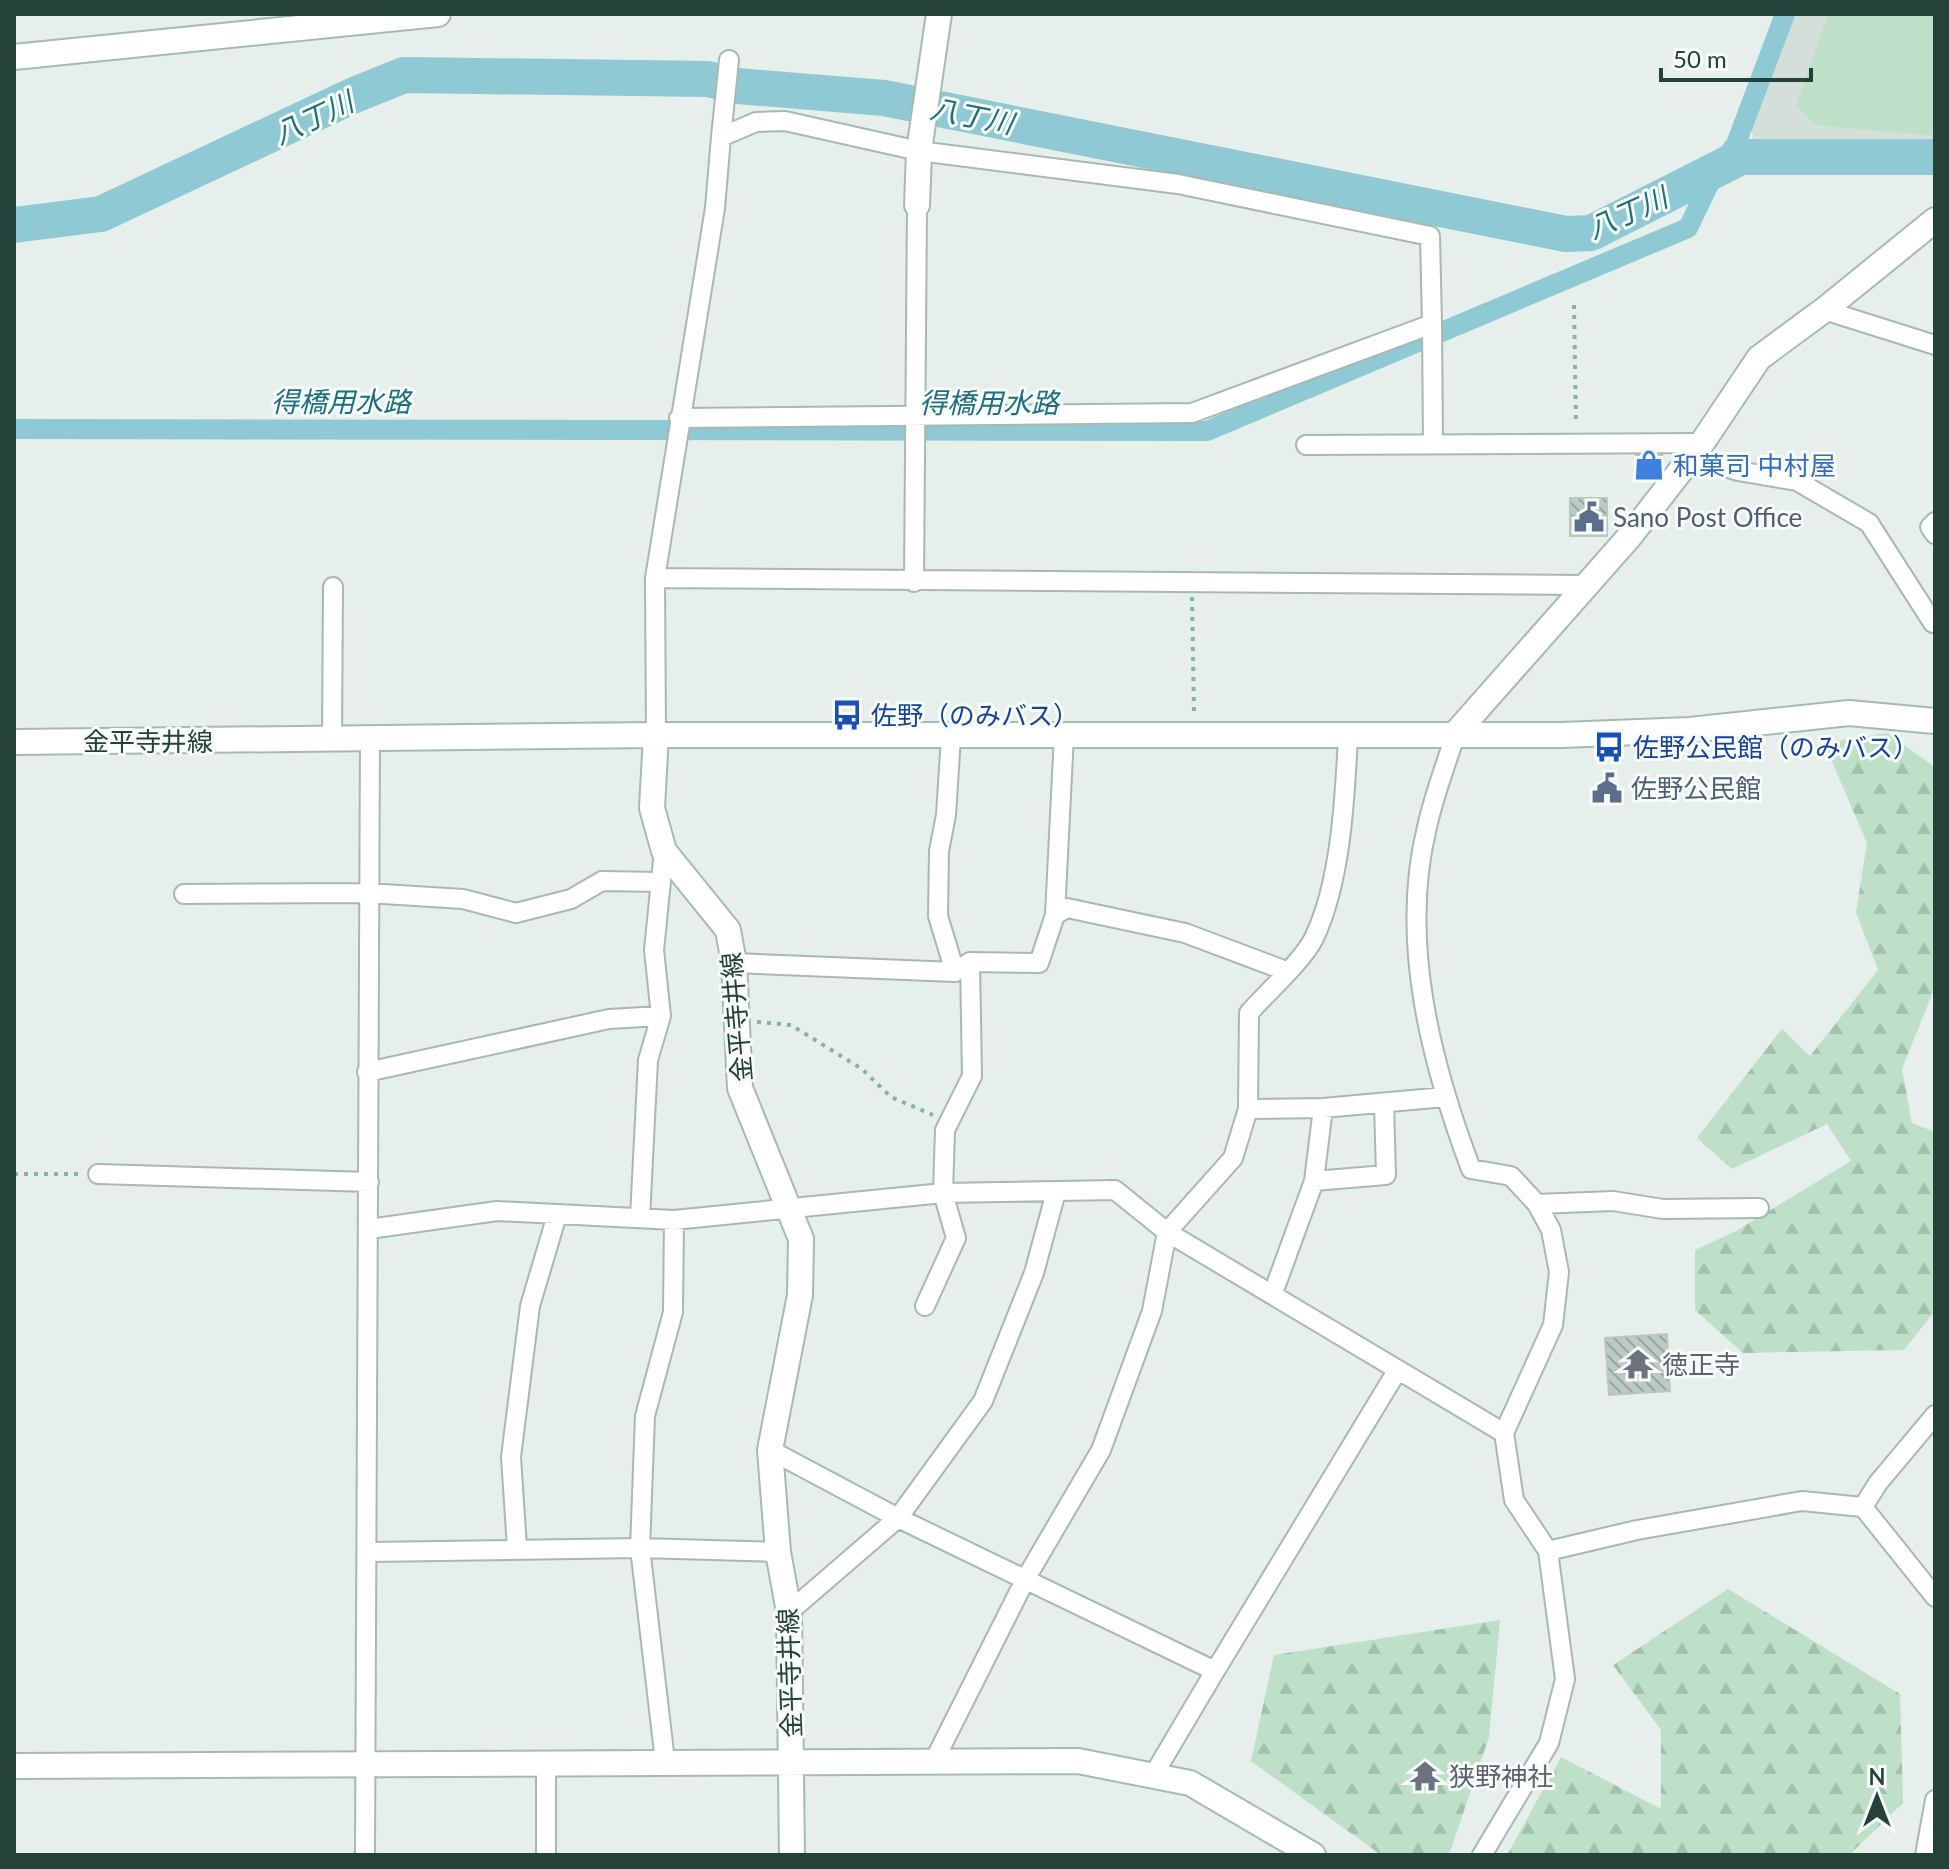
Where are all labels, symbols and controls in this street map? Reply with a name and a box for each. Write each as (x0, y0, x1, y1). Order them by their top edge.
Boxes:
scale bar (1661, 32, 1811, 82)
text: 50 m (1673, 44, 1727, 73)
water label: 八丁川 (268, 83, 361, 150)
water label: 八丁川 (928, 90, 1019, 140)
water label: 八丁川 (1582, 178, 1675, 245)
water label: 得橋用水路 (271, 384, 413, 418)
water label: 得橋用水路 (919, 385, 1061, 419)
shop icon: 和菓司 中村屋 (1632, 448, 1666, 482)
place label: 和菓司 中村屋 (1673, 449, 1836, 481)
public building icon: Sano Post Office (1572, 500, 1606, 534)
place label: Sano Post Office (1613, 501, 1802, 533)
bus stop icon: 佐野（のみバス） (830, 698, 864, 732)
place label: 佐野（のみバス） (871, 699, 1079, 731)
street label: 金平寺井線 (83, 725, 213, 757)
bus stop icon: 佐野公民館（のみバス） (1592, 730, 1626, 764)
place label: 佐野公民館（のみバス） (1633, 731, 1919, 763)
public building icon: 佐野公民館 (1590, 771, 1624, 805)
place label: 佐野公民館 (1631, 772, 1761, 804)
street label: 金平寺井線 (714, 951, 758, 1083)
temple icon: 徳正寺 (1621, 1347, 1655, 1381)
place label: 徳正寺 (1662, 1348, 1740, 1380)
street label: 金平寺井線 (771, 1607, 807, 1739)
north arrow (1837, 1757, 1917, 1837)
temple icon: 狭野神社 (1408, 1759, 1442, 1793)
place label: 狭野神社 (1449, 1760, 1553, 1792)
text: N (1869, 1763, 1885, 1790)

